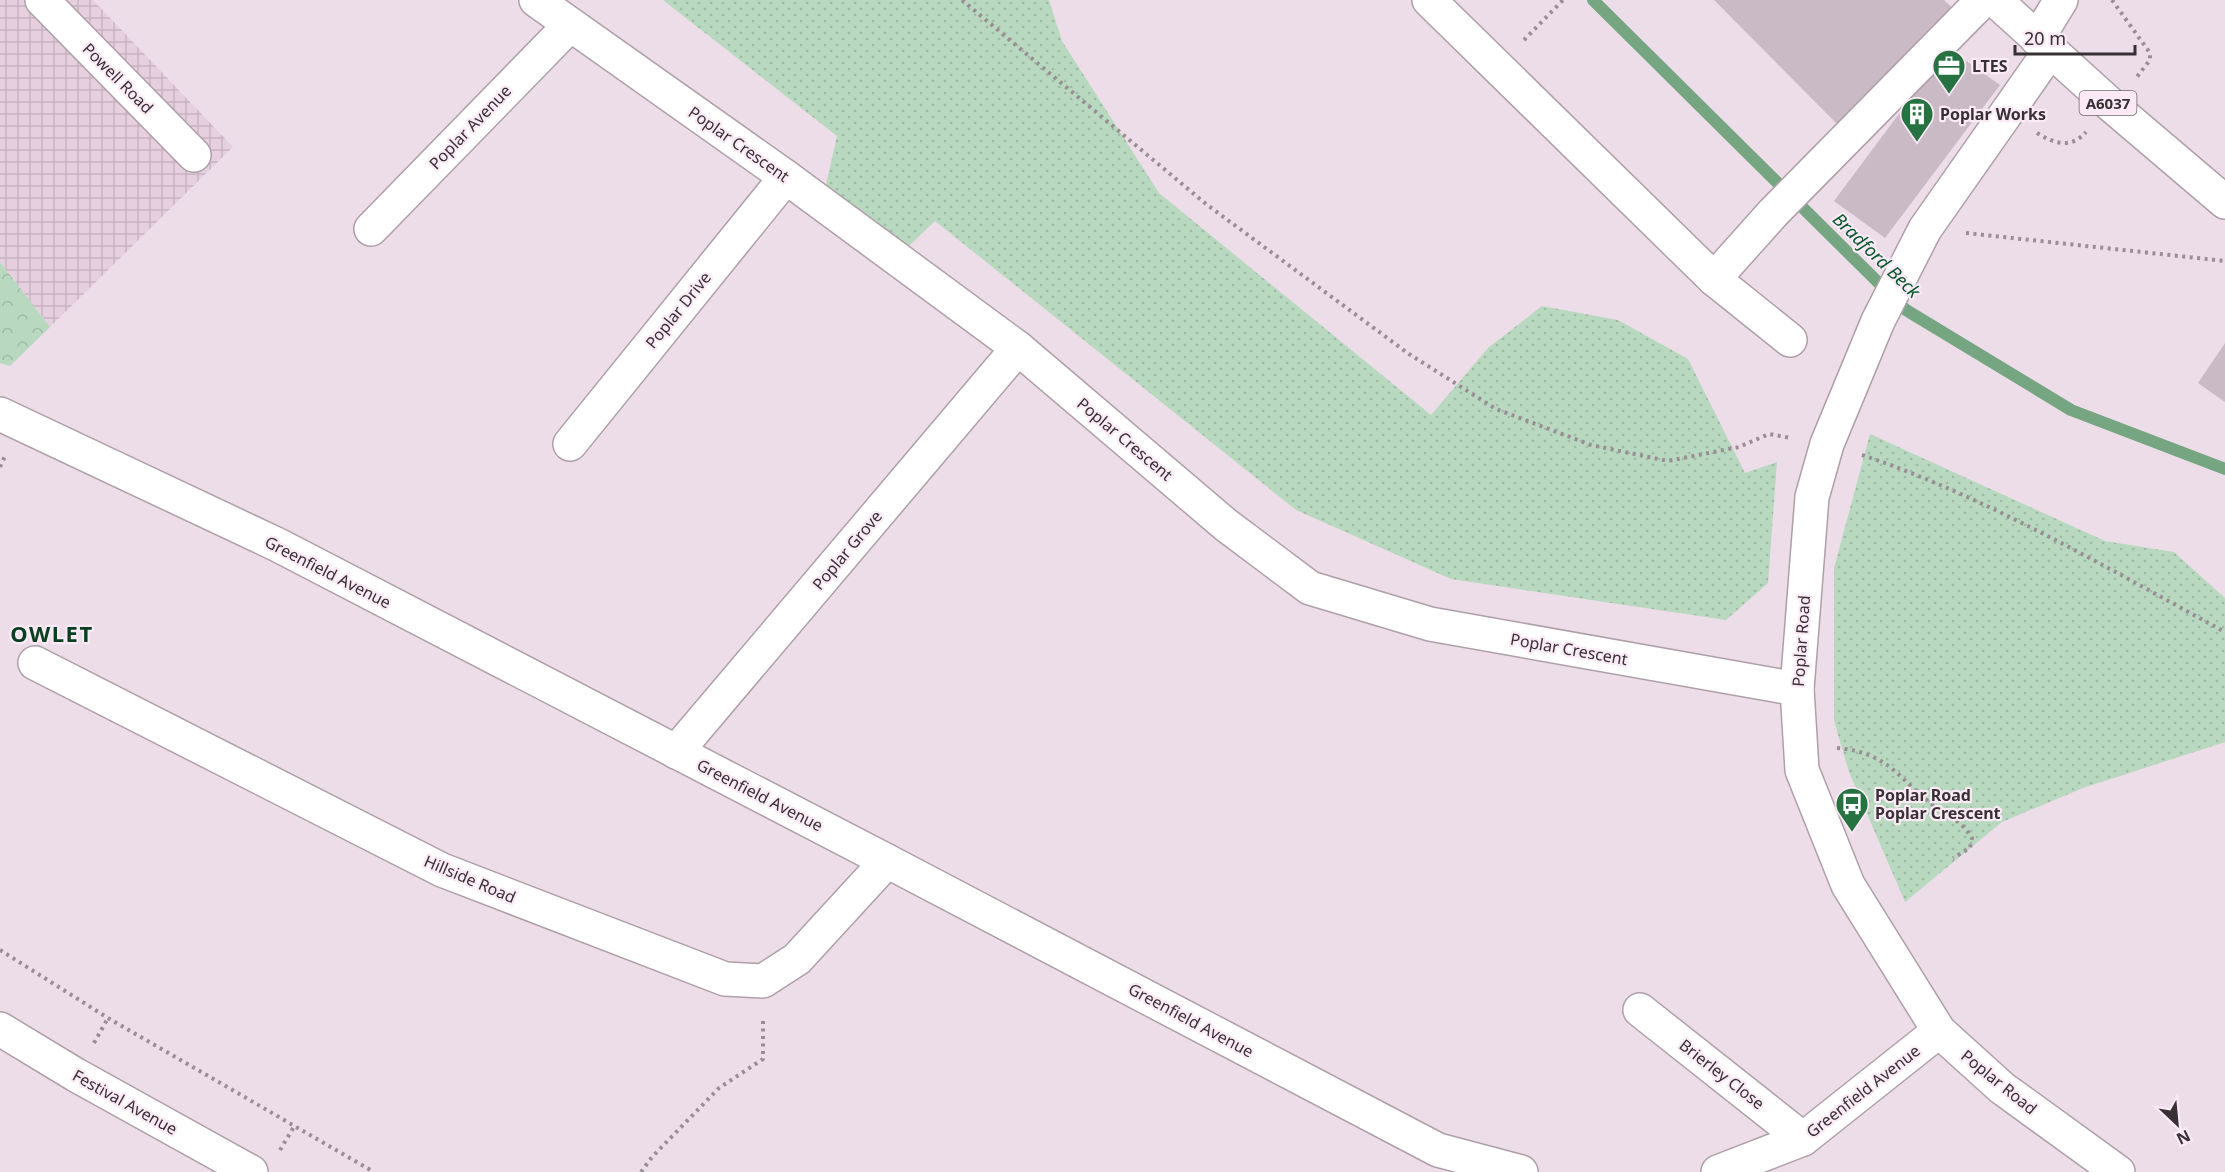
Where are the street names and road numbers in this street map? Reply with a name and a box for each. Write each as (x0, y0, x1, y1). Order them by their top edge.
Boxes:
street label: Powell Road (78, 38, 158, 118)
street label: Poplar Avenue (424, 80, 516, 174)
road number: A6037 (2080, 91, 2136, 115)
street label: Poplar Crescent (684, 101, 794, 187)
street label: Poplar Drive (640, 267, 716, 353)
street label: Poplar Crescent (1073, 392, 1178, 486)
street label: Poplar Grove (807, 506, 887, 594)
street label: Greenfield Avenue (261, 531, 395, 613)
street label: Poplar Road (1787, 595, 1815, 687)
street label: Poplar Crescent (1509, 628, 1629, 670)
street label: Greenfield Avenue (693, 754, 827, 836)
street label: Hillside Road (421, 850, 519, 908)
street label: Greenfield Avenue (1125, 978, 1257, 1062)
street label: Brierley Close (1675, 1034, 1769, 1114)
street label: Greenfield Avenue (1802, 1040, 1924, 1142)
street label: Poplar Road (1957, 1045, 2041, 1119)
street label: Festival Avenue (69, 1064, 181, 1140)

